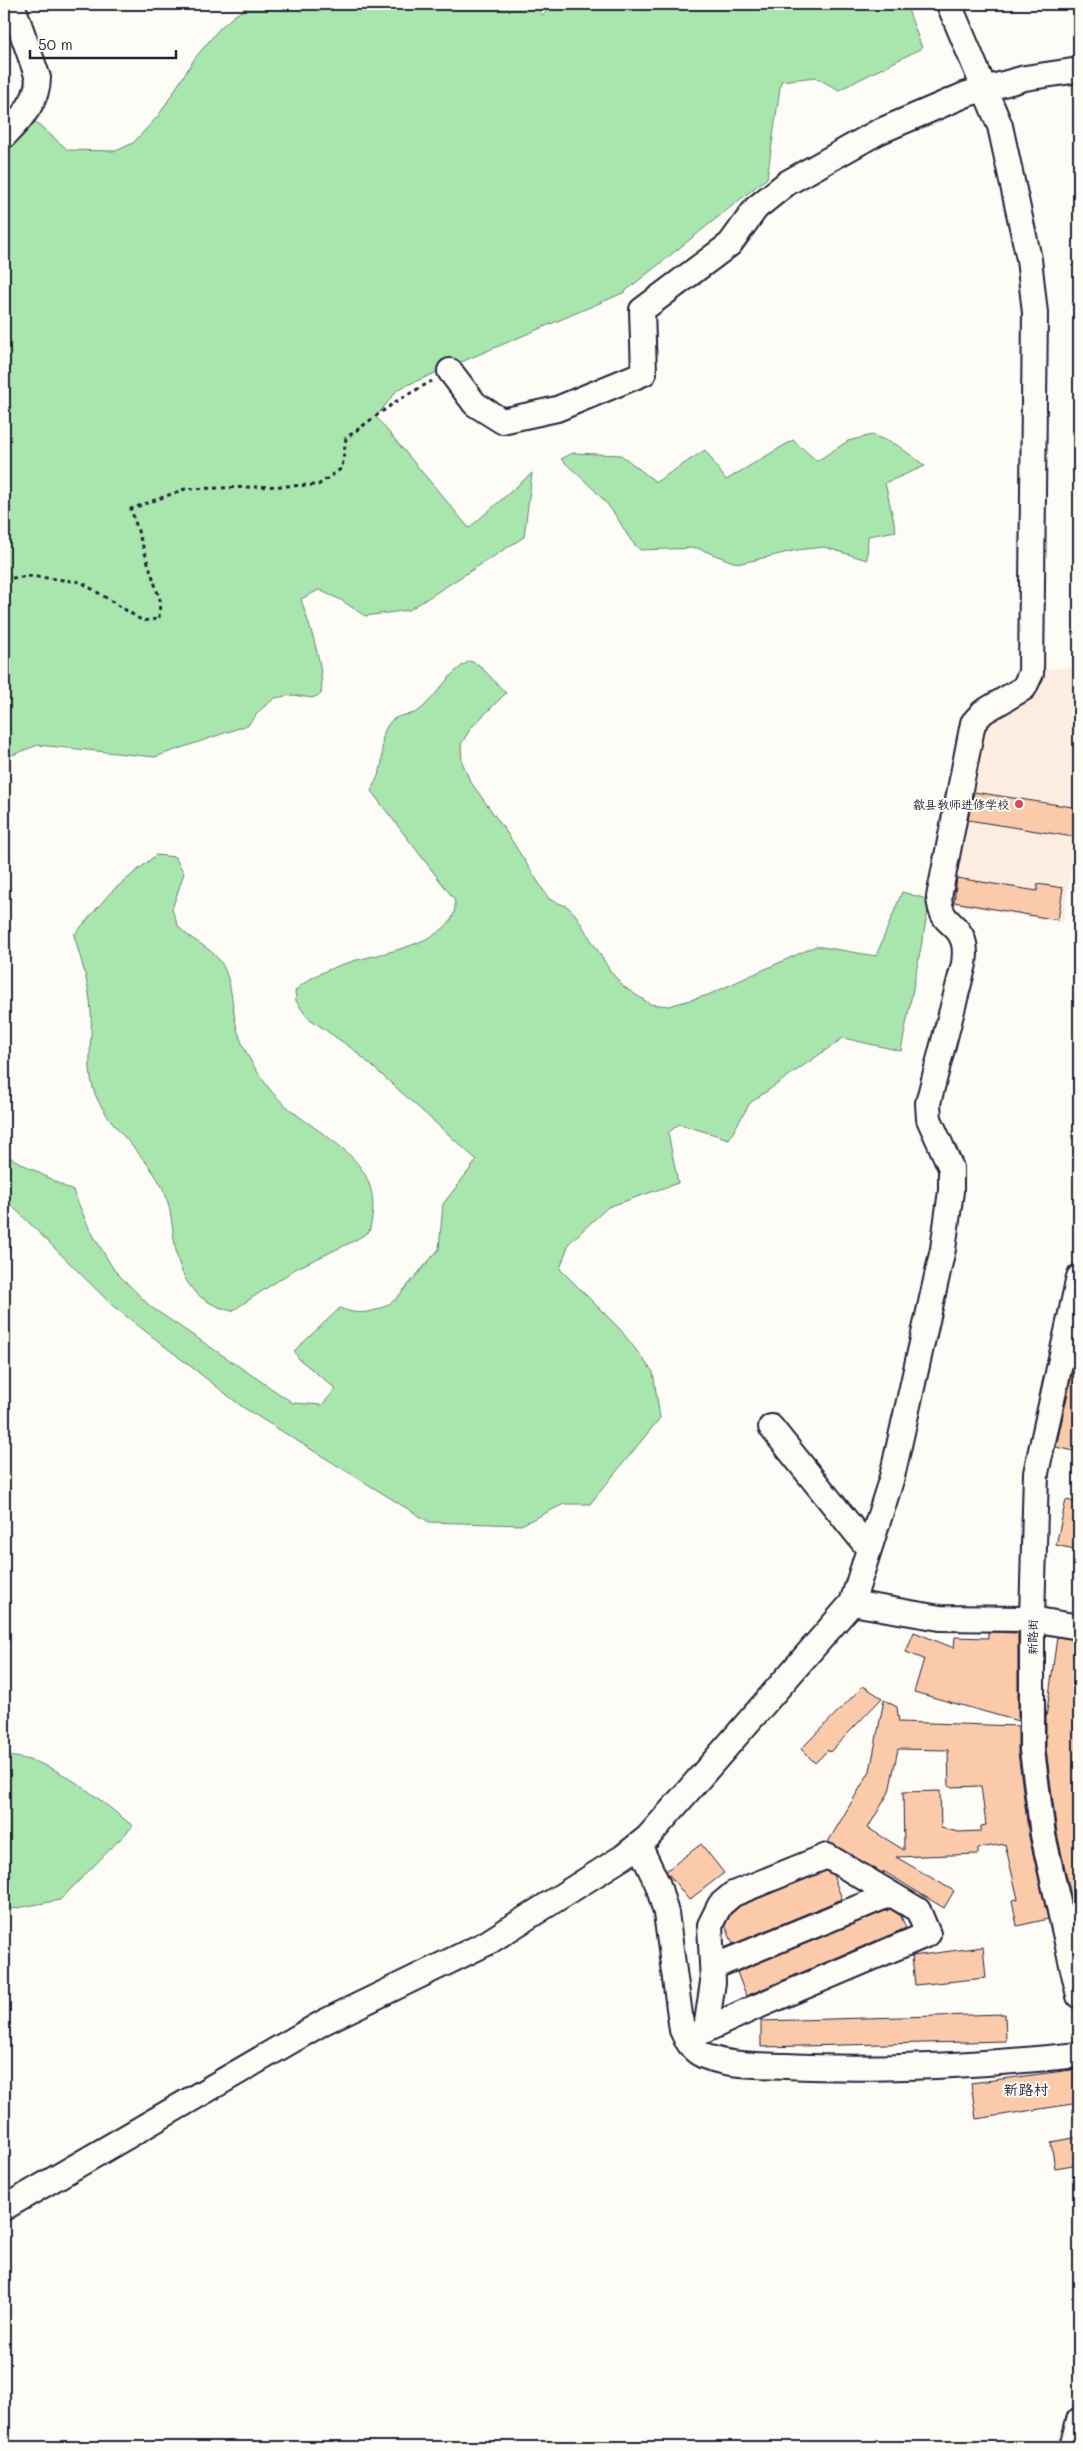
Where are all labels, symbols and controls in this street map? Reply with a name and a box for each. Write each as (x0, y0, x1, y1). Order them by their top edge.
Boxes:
scale bar (30, 28, 176, 60)
text: 50 m (38, 34, 73, 54)
place label: 歙县教师进修学校 (913, 796, 1009, 812)
marker: 歙县教师进修学校 (1013, 798, 1025, 810)
street label: 新路街 (1024, 1619, 1040, 1655)
district label: 新路村 (1003, 2079, 1049, 2099)

